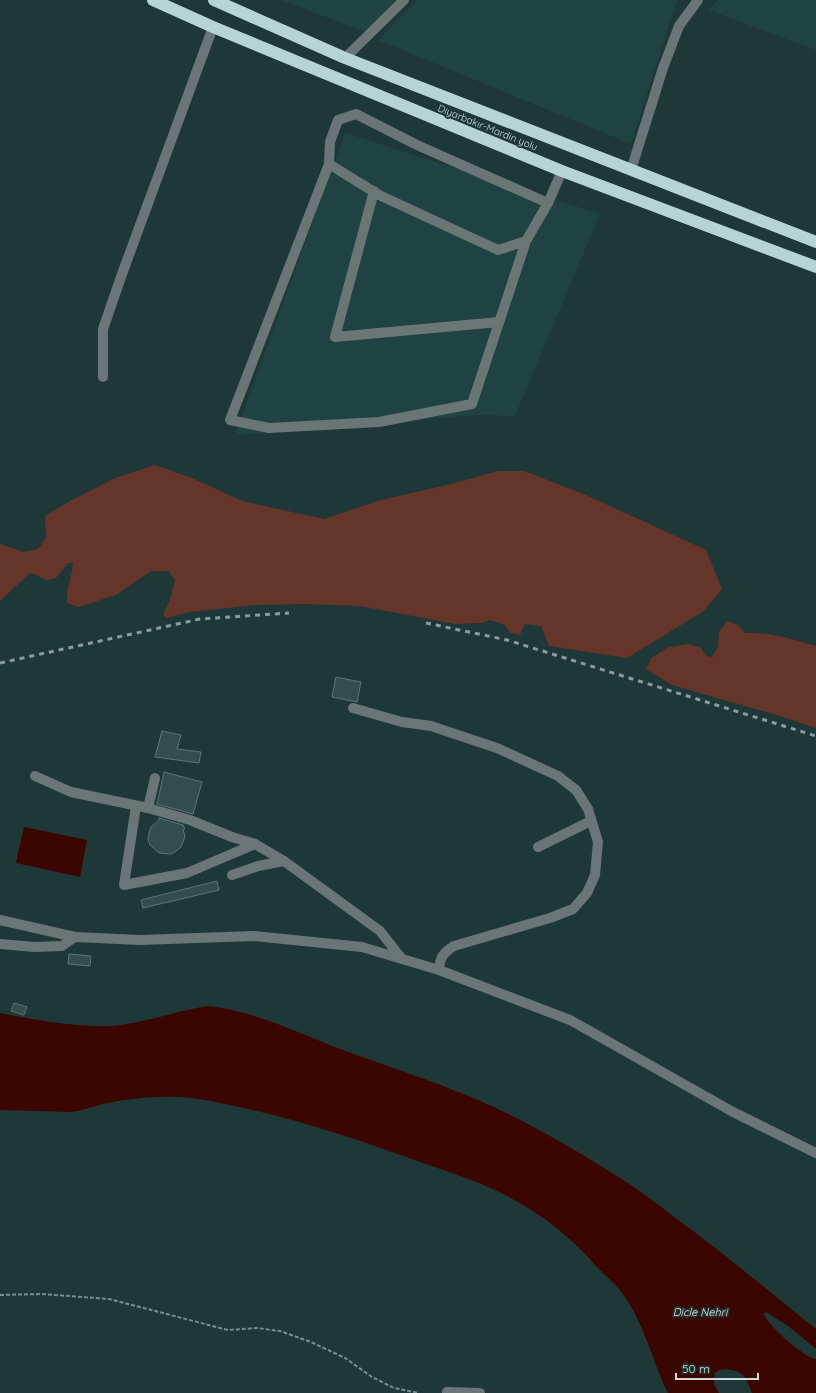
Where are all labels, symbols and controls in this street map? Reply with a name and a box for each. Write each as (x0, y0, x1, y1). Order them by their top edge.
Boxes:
street label: Diyarbakır-Mardin yolu (436, 101, 540, 153)
water label: Dicle Nehri (673, 1305, 729, 1319)
scale bar (676, 1355, 758, 1381)
text: 50 m (682, 1361, 710, 1376)

